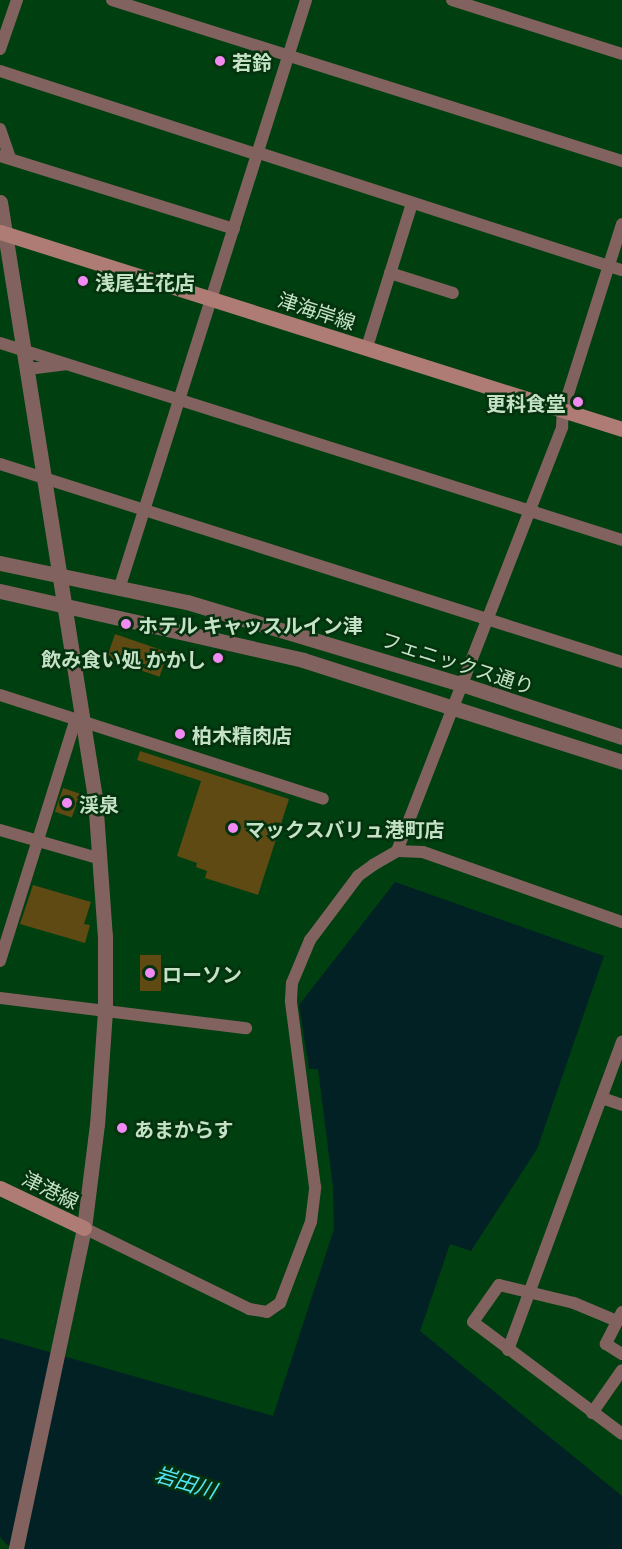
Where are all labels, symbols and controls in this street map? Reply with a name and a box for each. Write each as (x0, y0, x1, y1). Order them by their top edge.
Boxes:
place label: 若鈴 (232, 49, 272, 73)
marker: 若鈴 (213, 54, 227, 68)
place label: 浅尾生花店 (95, 269, 195, 293)
marker: 浅尾生花店 (76, 274, 90, 288)
street label: 津海岸線 (275, 286, 359, 334)
place label: 更科食堂 (486, 390, 566, 414)
marker: 更科食堂 (571, 395, 585, 409)
place label: ホテル キャッスルイン津 (138, 612, 363, 636)
marker: ホテル キャッスルイン津 (119, 617, 133, 631)
street label: フェニックス通り (378, 626, 538, 698)
place label: 飲み食い処 かかし (41, 646, 206, 670)
marker: 飲み食い処 かかし (211, 651, 225, 665)
place label: 柏木精肉店 (192, 722, 292, 746)
marker: 柏木精肉店 (173, 727, 187, 741)
place label: 渓泉 (79, 791, 119, 815)
marker: 渓泉 (60, 796, 74, 810)
place label: マックスバリュ港町店 (245, 816, 445, 840)
marker: マックスバリュ港町店 (226, 821, 240, 835)
place label: ローソン (162, 961, 242, 985)
marker: ローソン (143, 966, 157, 980)
place label: あまからす (134, 1116, 234, 1140)
marker: あまからす (115, 1121, 129, 1135)
street label: 津港線 (19, 1165, 83, 1213)
water label: 岩田川 (152, 1460, 220, 1502)

